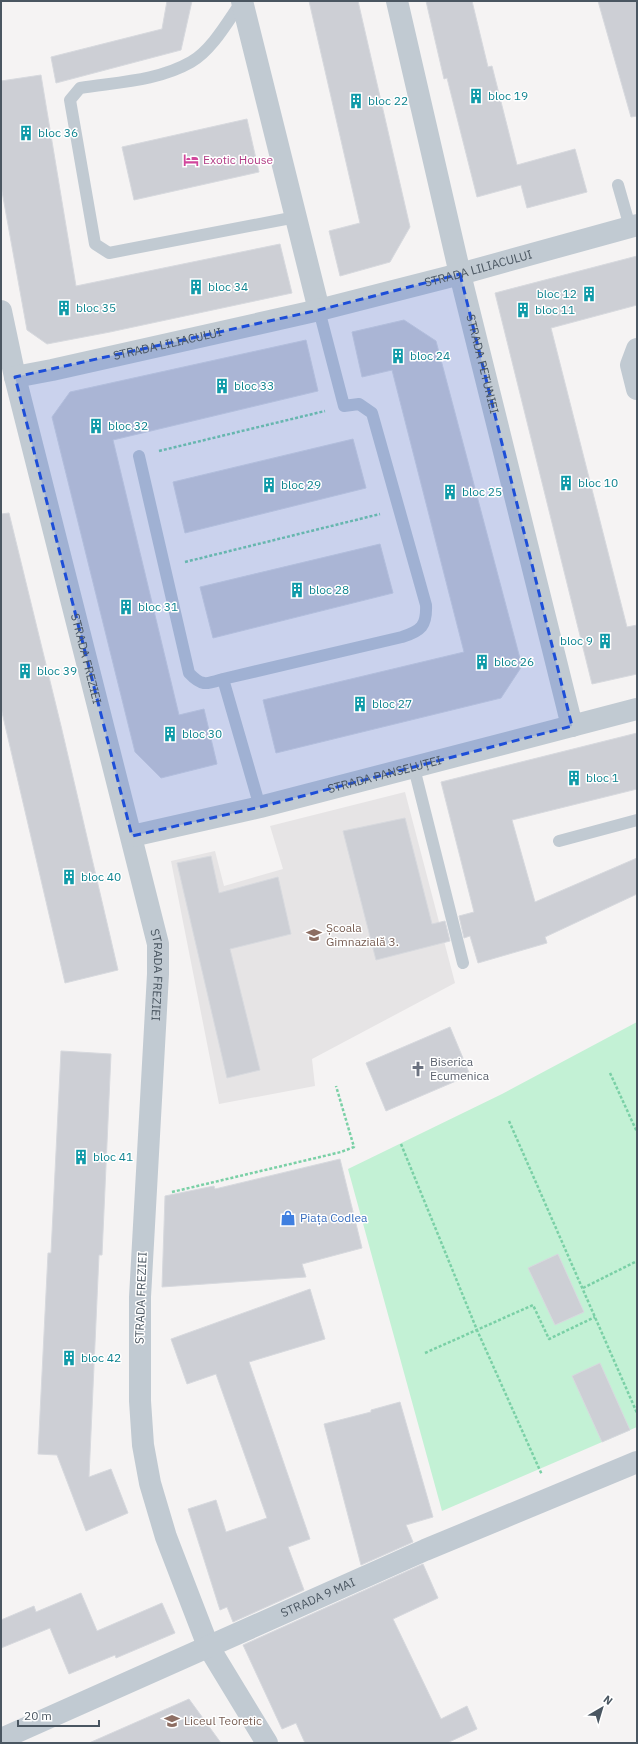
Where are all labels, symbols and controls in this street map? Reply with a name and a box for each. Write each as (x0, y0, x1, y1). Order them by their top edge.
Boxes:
building icon: bloc 19 (467, 87, 485, 105)
place label: bloc 19 (488, 88, 528, 103)
building icon: bloc 22 (347, 92, 365, 110)
place label: bloc 22 (368, 93, 408, 108)
building icon: bloc 36 (17, 124, 35, 142)
place label: bloc 36 (38, 125, 78, 140)
hotel icon: Exotic House (182, 151, 200, 169)
place label: Exotic House (203, 152, 274, 167)
street label: STRADA LILIACULUI (423, 246, 534, 290)
building icon: bloc 34 (187, 278, 205, 296)
place label: bloc 34 (208, 279, 248, 294)
building icon: bloc 12 (580, 285, 598, 303)
place label: bloc 12 (537, 286, 577, 301)
building icon: bloc 35 (55, 299, 73, 317)
place label: bloc 35 (76, 300, 116, 315)
building icon: bloc 11 (514, 301, 532, 319)
place label: bloc 11 (535, 302, 575, 317)
street label: STRADA PETUNIEI (463, 313, 502, 415)
street label: STRADA LILIACULUI (112, 324, 223, 363)
building icon: bloc 24 (389, 347, 407, 365)
place label: bloc 24 (410, 348, 450, 363)
building icon: bloc 33 (213, 377, 231, 395)
place label: bloc 33 (234, 378, 274, 393)
building icon: bloc 32 (87, 417, 105, 435)
place label: bloc 32 (108, 418, 148, 433)
building icon: bloc 10 (557, 474, 575, 492)
place label: bloc 10 (578, 475, 618, 490)
building icon: bloc 29 (260, 476, 278, 494)
place label: bloc 29 (281, 477, 321, 492)
building icon: bloc 25 (441, 483, 459, 501)
place label: bloc 25 (462, 484, 502, 499)
building icon: bloc 28 (288, 581, 306, 599)
place label: bloc 28 (309, 582, 349, 597)
building icon: bloc 31 (117, 598, 135, 616)
place label: bloc 31 (138, 599, 178, 614)
street label: STRADA FREZIEI (68, 612, 105, 705)
building icon: bloc 9 (596, 632, 614, 650)
place label: bloc 9 (560, 633, 593, 648)
building icon: bloc 26 (473, 653, 491, 671)
place label: bloc 26 (494, 654, 534, 669)
building icon: bloc 39 (16, 662, 34, 680)
place label: bloc 39 (37, 663, 77, 678)
building icon: bloc 27 (351, 695, 369, 713)
place label: bloc 27 (372, 696, 412, 711)
building icon: bloc 30 (161, 725, 179, 743)
place label: bloc 30 (182, 726, 222, 741)
street label: STRADA PANSELUȚEI (326, 752, 443, 796)
building icon: bloc 1 (565, 769, 583, 787)
place label: bloc 1 (586, 770, 619, 785)
building icon: bloc 40 (60, 868, 78, 886)
place label: bloc 40 (81, 869, 121, 884)
place label: Școala Gimnazială 3. (326, 920, 399, 949)
school or university icon: Școala Gimnazială 3. (305, 926, 323, 944)
street label: STRADA FREZIEI (147, 927, 166, 1022)
place label: Biserica Ecumenica (430, 1054, 490, 1083)
church icon: Biserica Ecumenica (409, 1060, 427, 1078)
building icon: bloc 41 (72, 1148, 90, 1166)
place label: bloc 41 (93, 1149, 133, 1164)
shop icon: Piața Codlea (279, 1209, 297, 1227)
place label: Piața Codlea (300, 1210, 368, 1225)
street label: STRADA FREZIEI (131, 1251, 150, 1344)
building icon: bloc 42 (60, 1349, 78, 1367)
place label: bloc 42 (81, 1350, 121, 1365)
street label: STRADA 9 MAI (278, 1574, 357, 1620)
north arrow (582, 1688, 622, 1728)
text: N (601, 1692, 616, 1708)
scale bar (18, 1702, 99, 1728)
text: 20 m (24, 1708, 52, 1723)
school or university icon: Liceul Teoretic (163, 1712, 181, 1730)
place label: Liceul Teoretic (184, 1713, 262, 1728)

